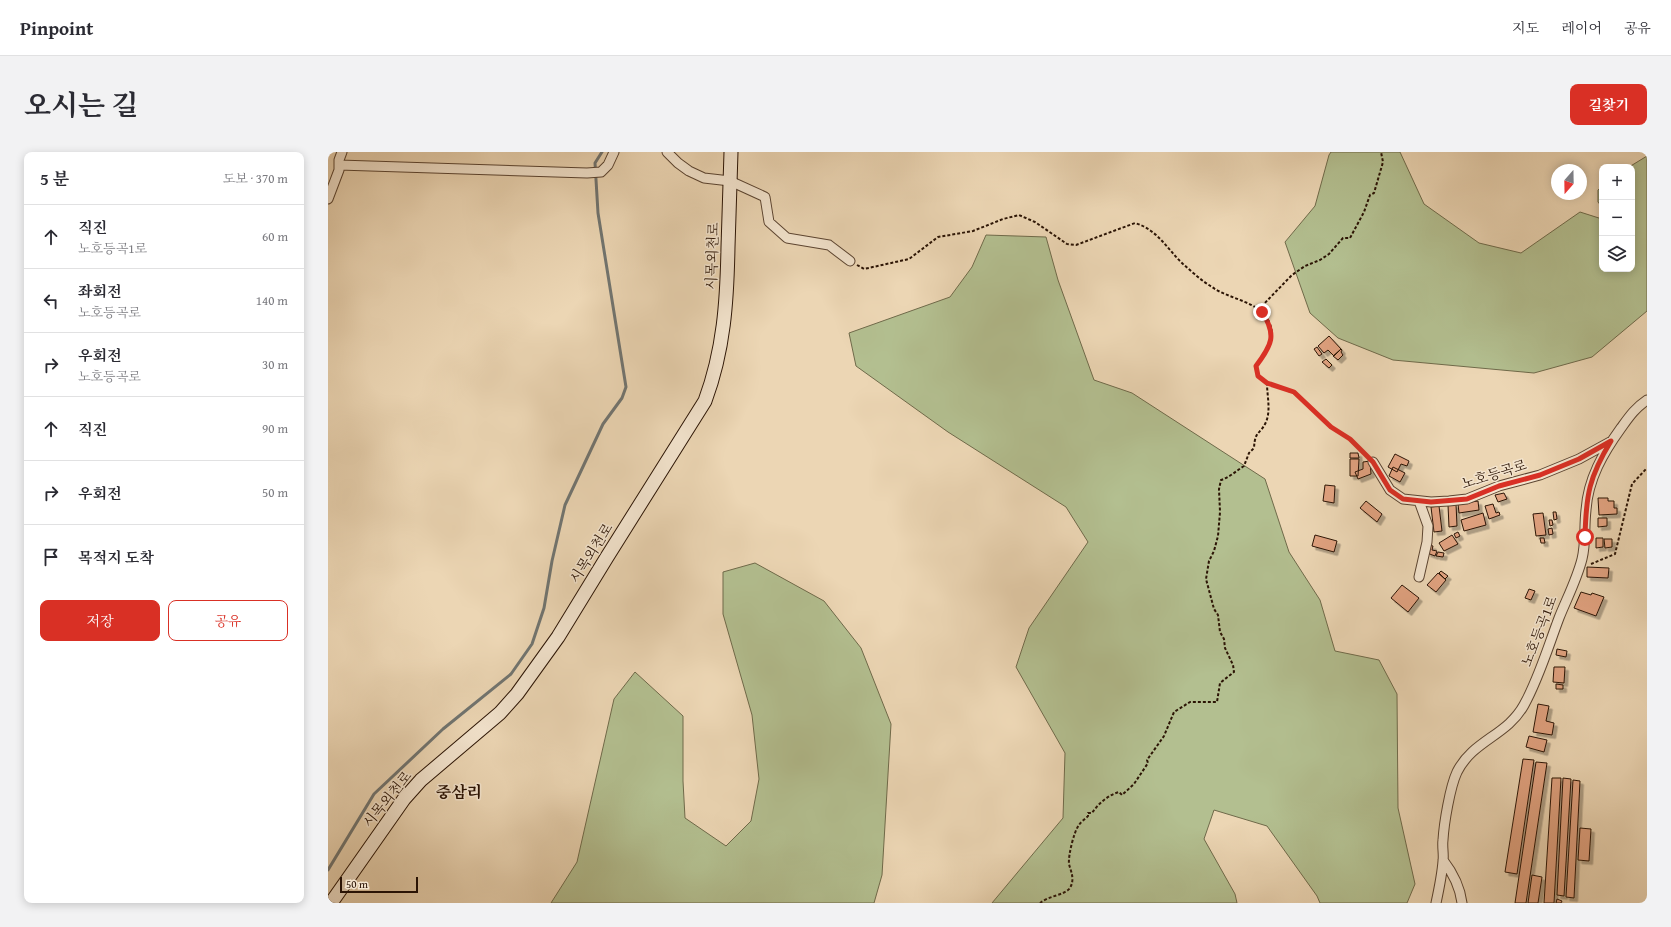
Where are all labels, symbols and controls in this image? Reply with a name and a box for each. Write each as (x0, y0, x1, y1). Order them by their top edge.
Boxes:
text: Pinpoint (20, 14, 93, 42)
text: 지도 (1512, 18, 1539, 38)
text: 레이어 (1561, 18, 1602, 38)
text: 공유 (1624, 18, 1651, 38)
text: 오시는 길 (24, 84, 138, 125)
button: 길찾기 (1570, 84, 1647, 125)
north arrow (1551, 164, 1587, 200)
map controls (1599, 164, 1635, 272)
button: + (1599, 164, 1635, 200)
text: 5 분 (40, 166, 69, 191)
text: 도보 · 370 m (223, 169, 288, 188)
button: − (1599, 200, 1635, 236)
text: 직진 (78, 217, 107, 238)
street label: 시목외천로 (701, 221, 723, 290)
icon: ahead (40, 226, 62, 248)
text: 60 m (262, 227, 288, 246)
button: layers (1599, 236, 1635, 272)
text: 노호등곡1로 (78, 239, 147, 258)
text: 좌회전 (78, 281, 121, 302)
icon: left (40, 290, 62, 312)
text: 140 m (256, 291, 288, 310)
text: 노호등곡로 (78, 303, 141, 322)
route end (1253, 303, 1271, 321)
text: 우회전 (78, 345, 121, 366)
icon: right (40, 354, 62, 376)
text: 30 m (262, 355, 288, 374)
text: 노호등곡로 (78, 367, 141, 386)
icon: ahead (40, 418, 62, 440)
text: 직진 (78, 419, 107, 440)
text: 90 m (262, 419, 288, 438)
street label: 노호등곡로 (1459, 454, 1530, 493)
icon: right (40, 482, 62, 504)
text: 우회전 (78, 483, 121, 504)
text: 50 m (262, 483, 288, 502)
street label: 시목외천로 (565, 519, 618, 587)
route start (1576, 528, 1594, 546)
icon: arrive (40, 546, 62, 568)
text: 목적지 도착 (78, 547, 154, 568)
street label: 노호등곡1로 (1516, 592, 1562, 669)
button: 저장 (40, 600, 160, 641)
button: 공유 (168, 600, 288, 641)
street label: 시목외천로 (358, 766, 416, 832)
district label: 중삼리 (436, 780, 482, 804)
scale bar (340, 875, 418, 894)
text: 50 m (346, 876, 368, 892)

